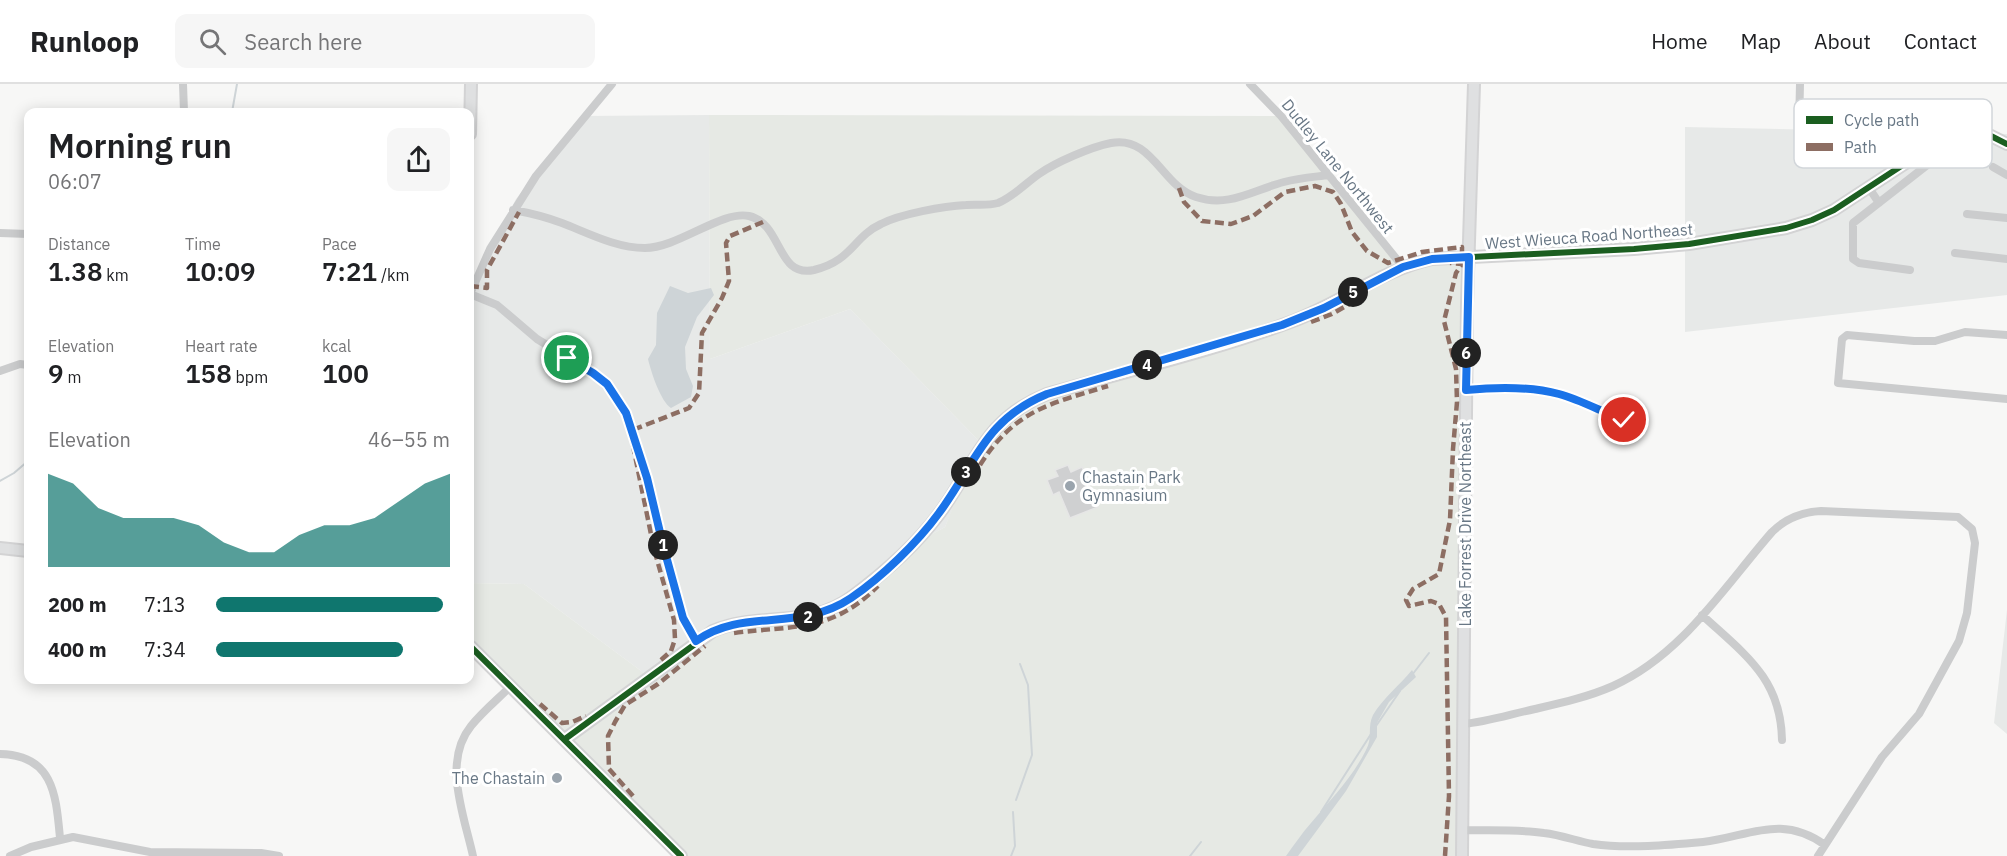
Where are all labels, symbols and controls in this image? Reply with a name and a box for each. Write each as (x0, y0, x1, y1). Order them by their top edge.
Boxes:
search box (175, 14, 595, 68)
text: Runloop (30, 23, 139, 60)
icon: search (196, 25, 229, 58)
text: Search here (244, 27, 362, 56)
text: Home (1651, 27, 1708, 55)
text: Map (1741, 27, 1781, 55)
text: About (1814, 27, 1871, 55)
text: Contact (1904, 27, 1977, 55)
street label: Dudley Lane Northwest (1278, 95, 1398, 237)
legend (1794, 99, 1992, 168)
text: Cycle path (1844, 110, 1919, 130)
text: Morning run (48, 124, 232, 167)
button: share (387, 128, 450, 191)
text: Path (1844, 137, 1877, 157)
text: 06:07 (48, 168, 102, 195)
street label: West Wieuca Road Northeast (1484, 219, 1694, 253)
text: Distance (48, 234, 110, 254)
text: Time (185, 234, 221, 254)
text: Pace (322, 234, 357, 254)
text: 1.38 (48, 254, 103, 288)
text: 10:09 (185, 254, 256, 288)
text: 7:21 (322, 254, 377, 288)
text: km (103, 265, 129, 285)
text: /km (377, 265, 409, 285)
pin: 5 (1338, 277, 1368, 307)
text: 5 (1348, 282, 1358, 302)
pin (541, 332, 592, 383)
text: Elevation (48, 336, 114, 356)
text: Heart rate (185, 336, 258, 356)
text: kcal (322, 336, 351, 356)
pin: 6 (1451, 338, 1481, 368)
icon: arrive (550, 341, 583, 374)
text: 6 (1461, 343, 1471, 363)
pin: 4 (1132, 350, 1162, 380)
text: 4 (1142, 355, 1152, 375)
text: 9 (48, 356, 64, 390)
text: 158 (185, 356, 232, 390)
text: 100 (322, 356, 369, 390)
text: m (64, 367, 81, 387)
text: bpm (232, 367, 268, 387)
pin (1598, 394, 1649, 445)
icon: check (1607, 403, 1640, 436)
street label: Lake Forrest Drive Northeast (1455, 422, 1475, 626)
text: Elevation (48, 426, 131, 453)
text: 46–55 m (368, 426, 450, 453)
pin: 3 (951, 457, 981, 487)
text: 3 (961, 462, 971, 482)
place label: Chastain Park Gymnasium (1082, 467, 1181, 505)
marker: Chastain Park Gymnasium (1063, 479, 1077, 493)
pin: 1 (648, 530, 678, 560)
text: 1 (658, 535, 668, 555)
text: 200 m (48, 591, 107, 618)
text: 7:13 (144, 591, 186, 618)
pin: 2 (793, 602, 823, 632)
text: 2 (803, 607, 813, 627)
text: 400 m (48, 636, 107, 663)
text: 7:34 (144, 636, 186, 663)
place label: The Chastain (452, 768, 545, 788)
marker: The Chastain (550, 771, 564, 785)

